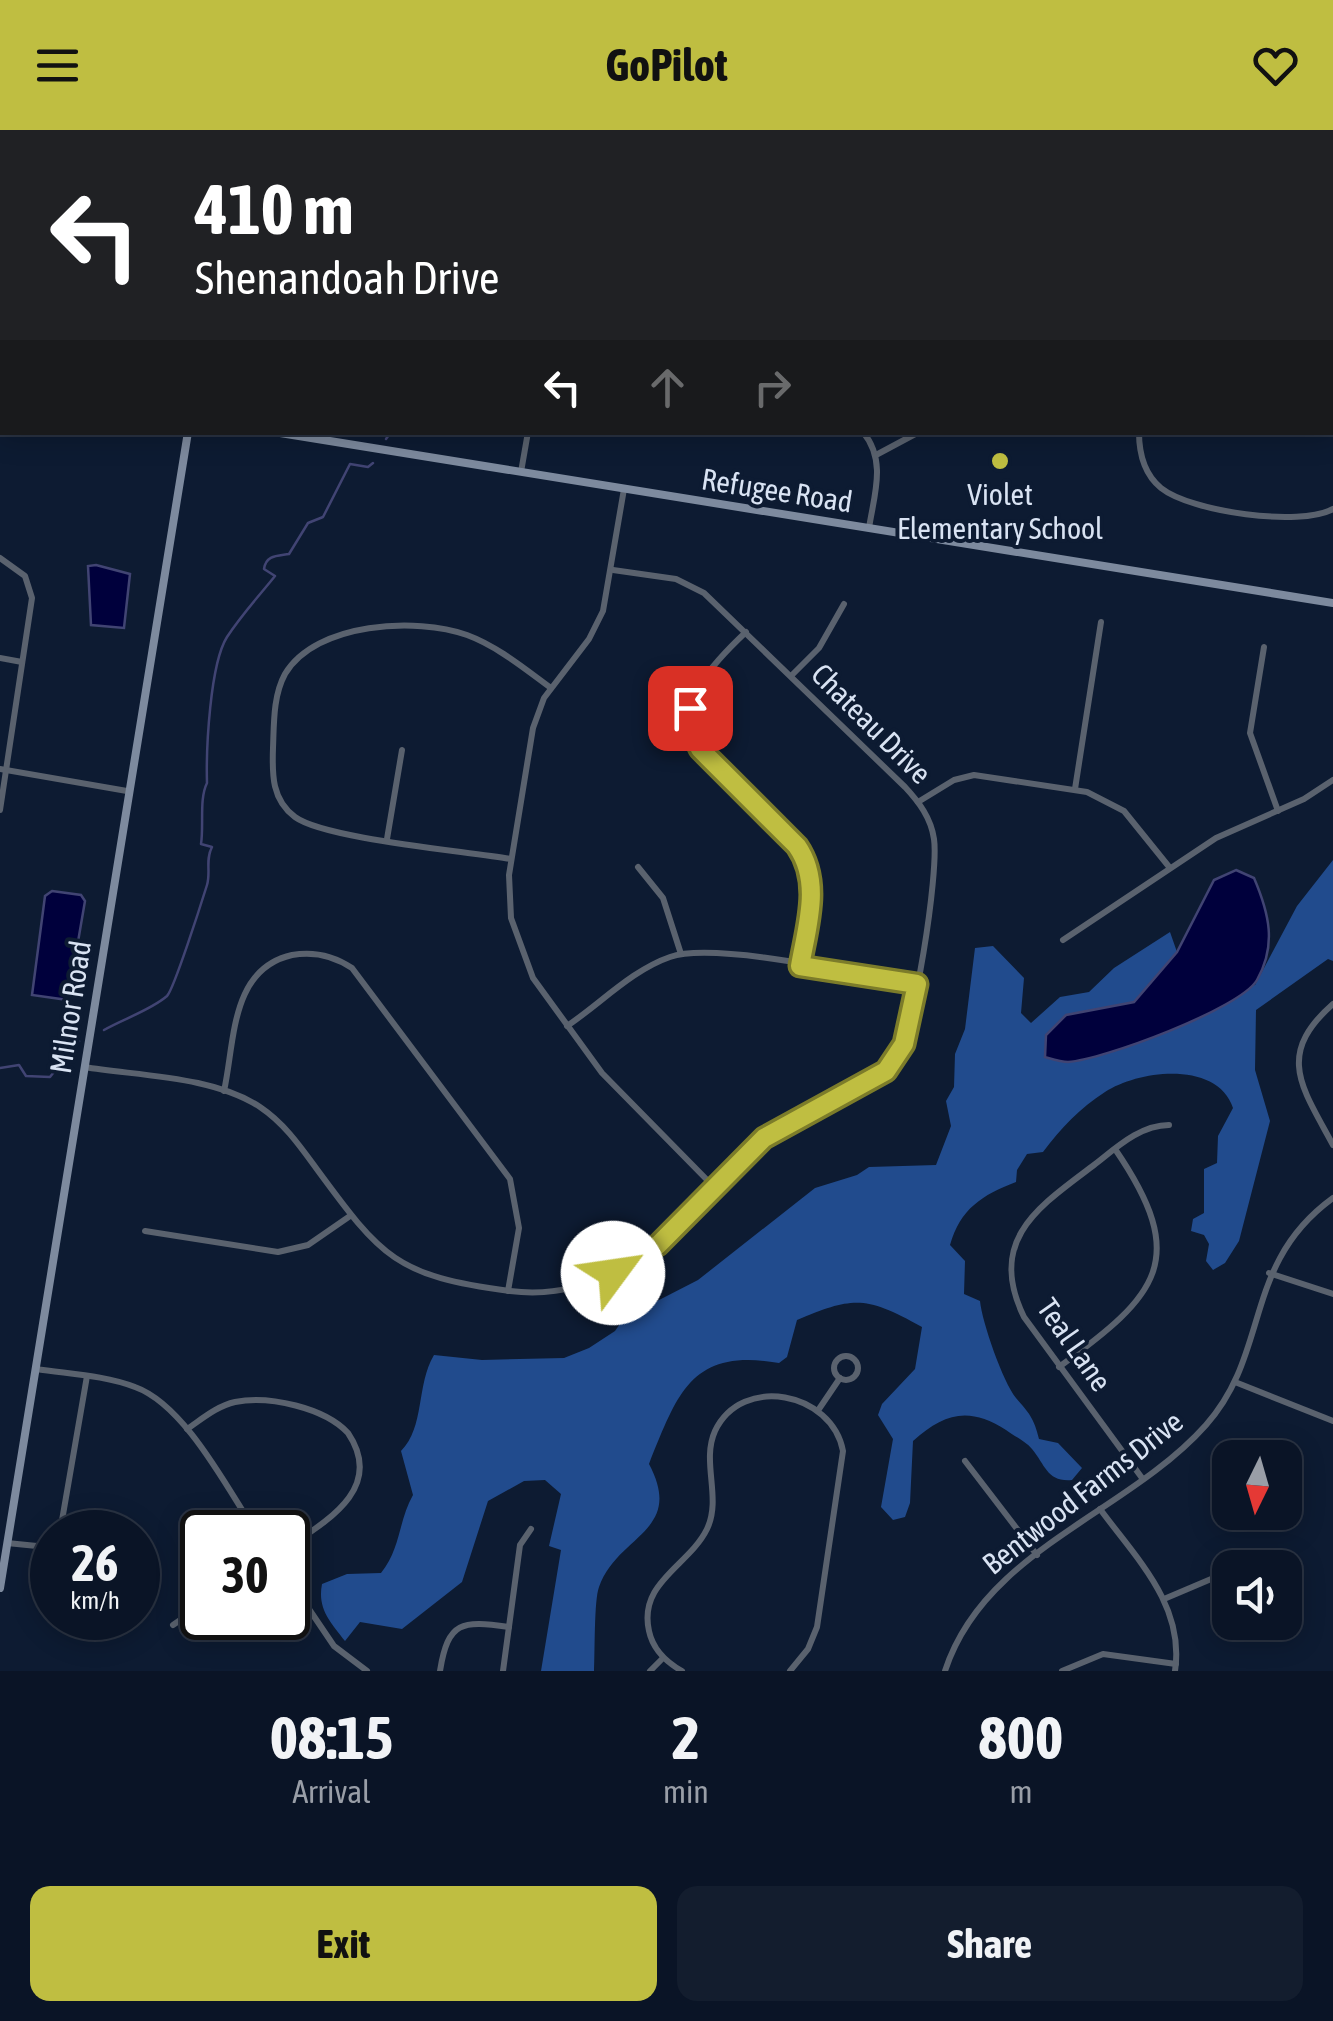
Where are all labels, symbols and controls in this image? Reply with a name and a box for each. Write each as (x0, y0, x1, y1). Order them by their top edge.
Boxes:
icon: menu (30, 38, 85, 93)
icon: heart (1248, 38, 1303, 93)
text: GoPilot (605, 39, 728, 91)
text: 410 m (195, 169, 354, 249)
icon: left (30, 170, 160, 300)
text: Shenandoah Drive (195, 252, 499, 304)
icon: left (535, 360, 590, 415)
icon: ahead (640, 360, 695, 415)
icon: right (745, 360, 800, 415)
marker: Violet Elementary School (989, 450, 1011, 472)
street label: Refugee Road (699, 461, 855, 519)
place label: Violet Elementary School (897, 477, 1103, 545)
street label: Chateau Drive (805, 657, 938, 790)
pin (648, 666, 733, 751)
icon: arrive (663, 681, 718, 736)
street label: Milnor Road (43, 938, 97, 1076)
position arrow (561, 1221, 665, 1325)
street label: Teal Lane (1031, 1292, 1119, 1397)
street label: Bentwood Farms Drive (976, 1404, 1189, 1581)
north arrow (1212, 1440, 1302, 1530)
map controls (1212, 1440, 1302, 1640)
speed limit sign: 30 (180, 1510, 310, 1640)
text: 26 (71, 1534, 118, 1592)
button: sound (1212, 1550, 1302, 1640)
text: km/h (70, 1586, 120, 1614)
text: 08:15 (270, 1703, 393, 1772)
text: 2 (672, 1703, 700, 1772)
text: 800 (979, 1703, 1063, 1772)
text: Arrival (292, 1773, 371, 1810)
text: min (663, 1773, 709, 1810)
text: m (1009, 1773, 1032, 1810)
button: Exit (30, 1886, 657, 2001)
button: Share (677, 1886, 1303, 2001)

